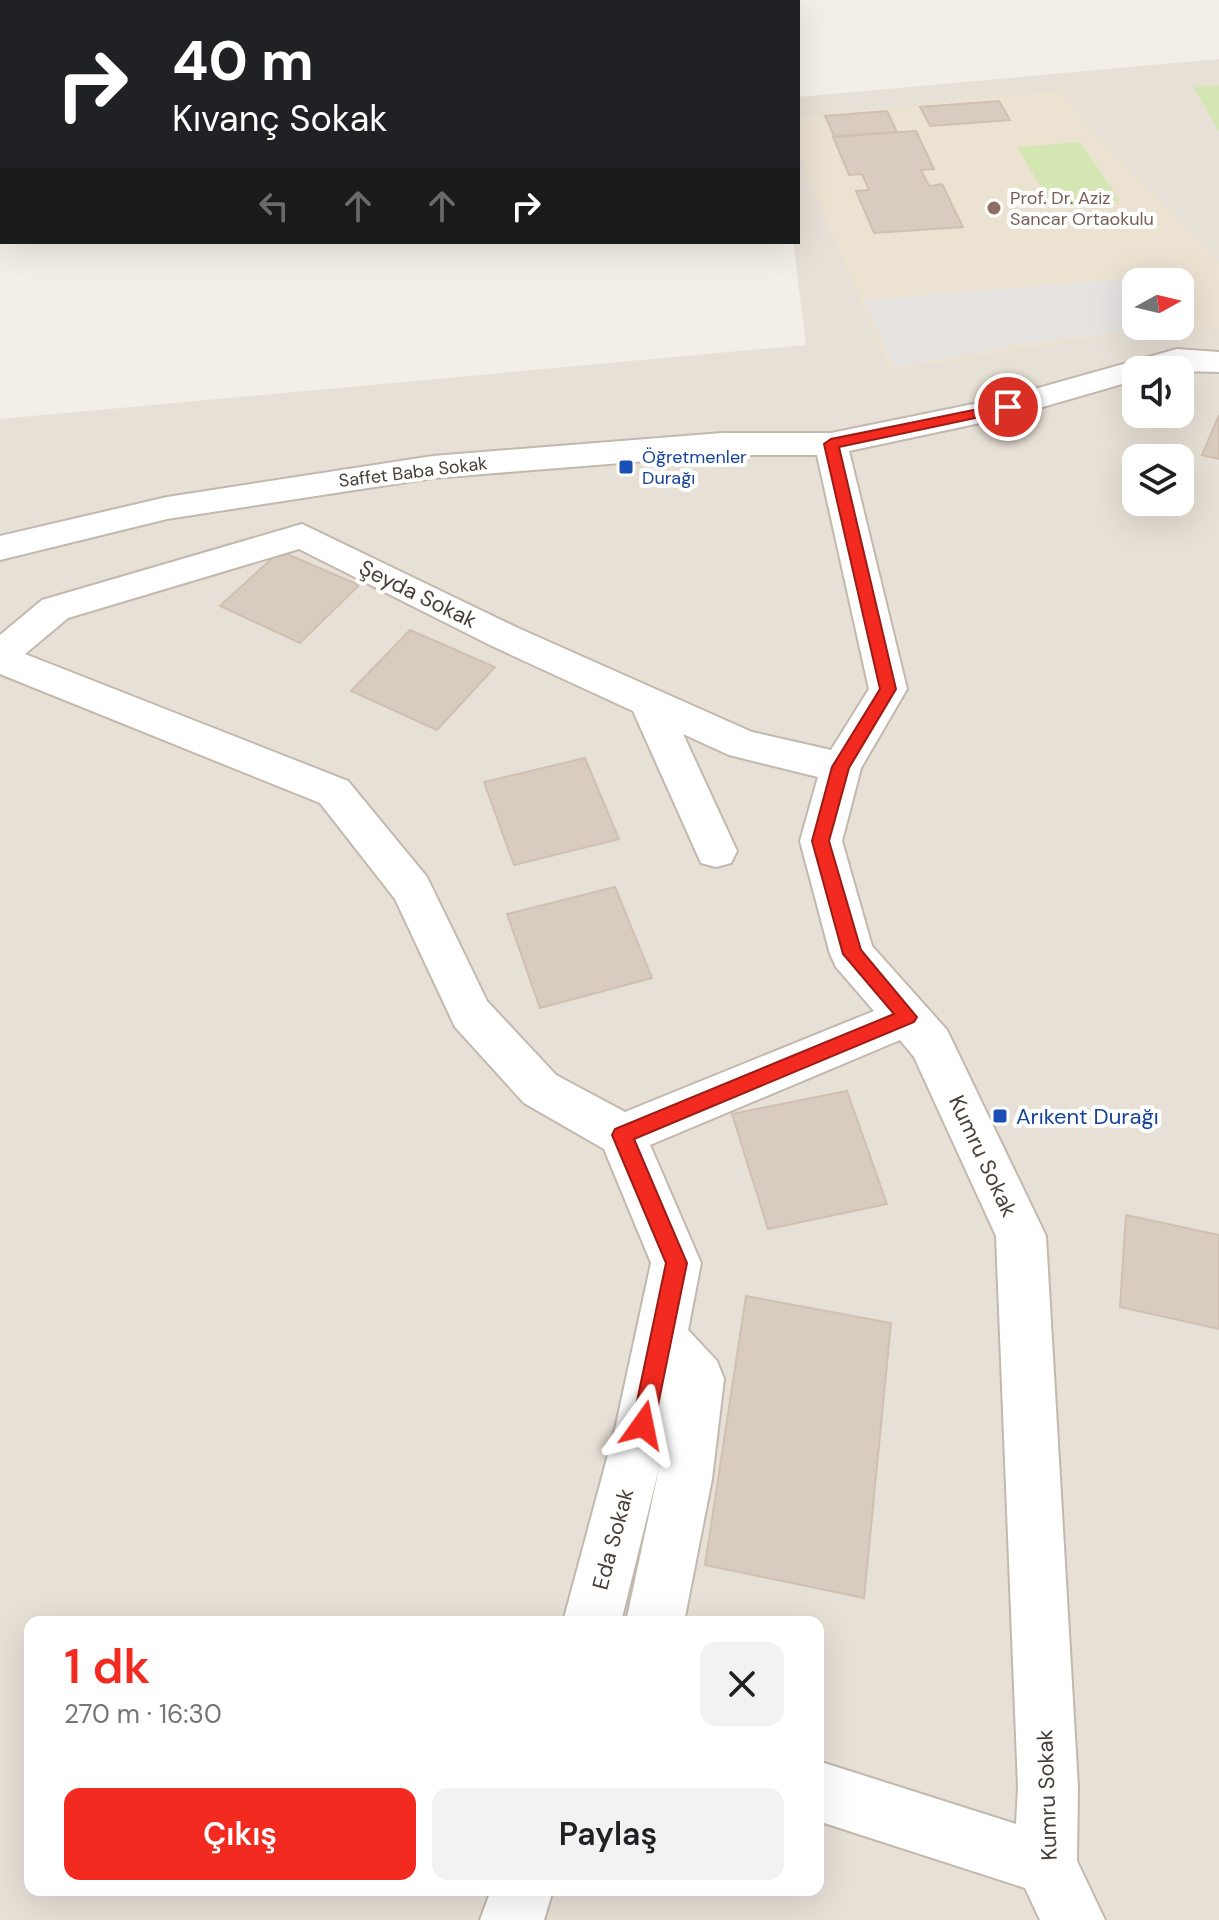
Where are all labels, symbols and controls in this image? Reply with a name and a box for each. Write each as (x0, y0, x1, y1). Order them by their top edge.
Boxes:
text: 40 m (172, 24, 314, 97)
icon: right (40, 32, 144, 136)
text: Kıvanç Sokak (172, 95, 388, 142)
icon: left (252, 184, 296, 228)
icon: ahead (336, 184, 380, 228)
icon: ahead (420, 184, 464, 228)
icon: right (504, 184, 548, 228)
place label: Prof. Dr. Aziz Sancar Ortaokulu (1010, 186, 1154, 231)
marker: Prof. Dr. Aziz Sancar Ortaokulu (985, 199, 1003, 217)
north arrow (1122, 268, 1194, 340)
map controls (1122, 268, 1194, 516)
button: sound (1122, 356, 1194, 428)
pin (974, 373, 1042, 441)
icon: arrive (986, 385, 1030, 429)
button: layers (1122, 444, 1194, 516)
place label: Öğretmenler Durağı (642, 445, 747, 490)
street label: Saffet Baba Sokak (337, 451, 489, 493)
marker: Öğretmenler Durağı (617, 458, 635, 476)
street label: Şeyda Sokak (354, 553, 482, 635)
street label: Kumru Sokak (942, 1090, 1024, 1222)
place label: Arıkent Durağı (1016, 1102, 1159, 1131)
marker: Arıkent Durağı (991, 1107, 1009, 1125)
position arrow (601, 1383, 685, 1467)
street label: Eda Sokak (586, 1485, 640, 1593)
text: 1 dk (64, 1635, 150, 1698)
button: close (700, 1642, 784, 1726)
text: 270 m · 16:30 (64, 1697, 222, 1731)
street label: Kumru Sokak (1030, 1729, 1064, 1861)
button: Çıkış (64, 1788, 416, 1880)
button: Paylaş (432, 1788, 784, 1880)

